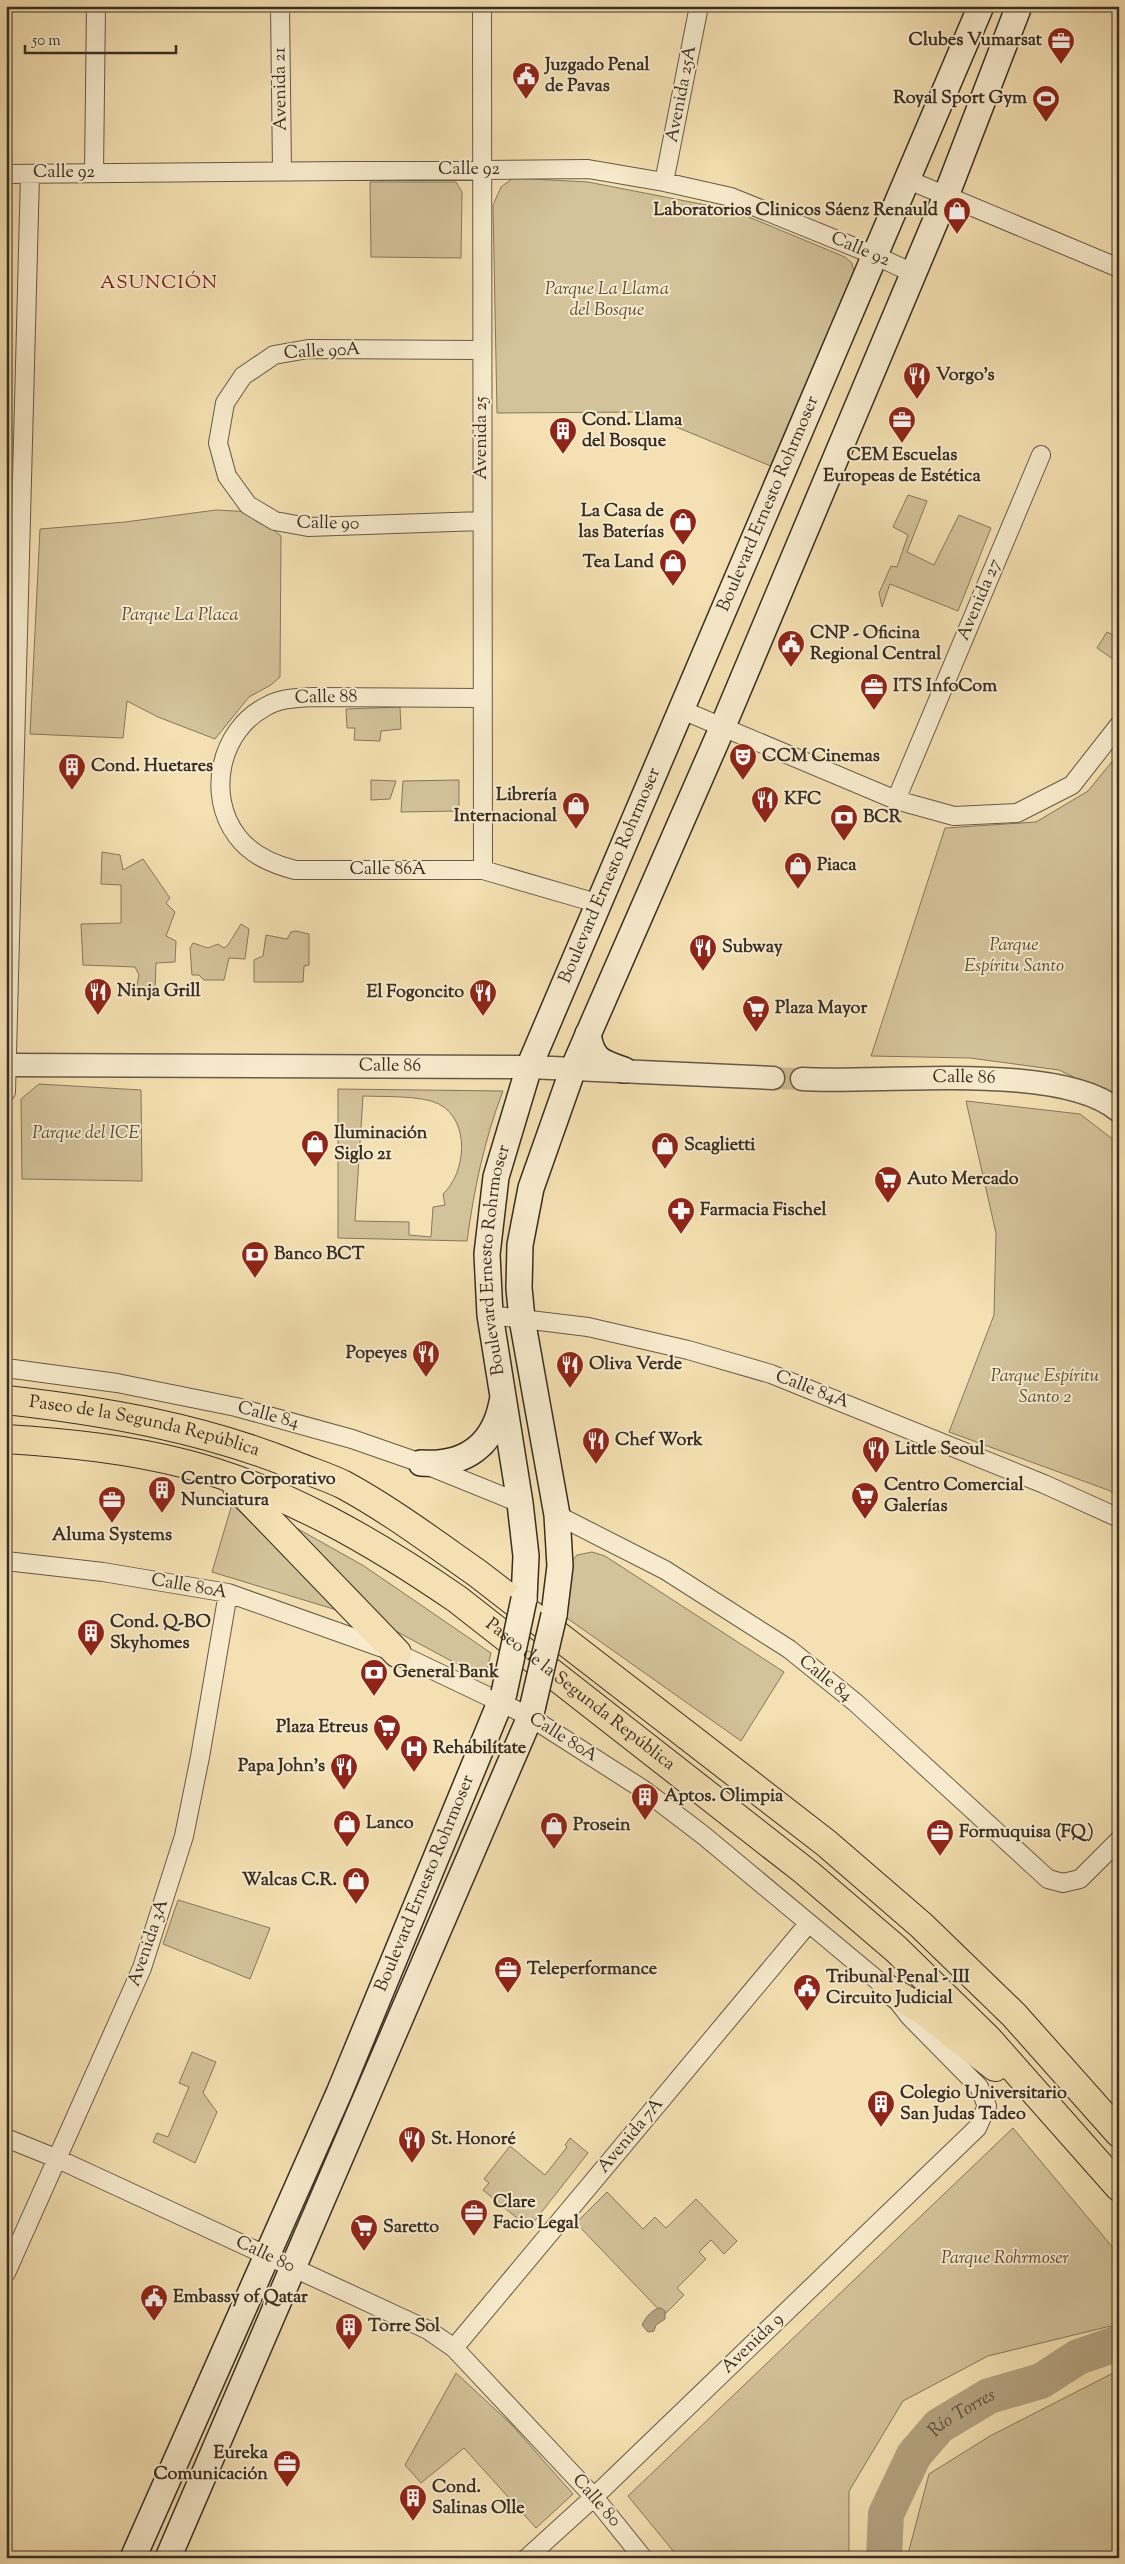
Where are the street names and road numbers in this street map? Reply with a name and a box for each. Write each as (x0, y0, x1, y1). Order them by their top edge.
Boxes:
street label: Avenida 25A (660, 43, 704, 145)
street label: Avenida 21 (267, 47, 295, 131)
street label: Calle 92 (438, 157, 500, 183)
street label: Calle 92 (33, 160, 95, 186)
street label: Calle 92 (826, 226, 894, 274)
street label: Calle 90A (283, 337, 361, 367)
street label: Boulevard Ernesto Rohrmoser (711, 392, 826, 616)
street label: Avenida 25 (469, 396, 495, 480)
street label: Calle 90 (296, 510, 360, 538)
street label: Avenida 27 (951, 555, 1009, 645)
street label: Calle 88 (294, 684, 358, 712)
street label: Boulevard Ernesto Rohrmoser (553, 764, 668, 988)
street label: Calle 86A (350, 857, 427, 883)
street label: Calle 86 (359, 1053, 421, 1080)
street label: Calle 86 (933, 1065, 996, 1092)
street label: Boulevard Ernesto Rohrmoser (474, 1142, 518, 1377)
street label: Calle 84A (771, 1364, 853, 1416)
street label: Paseo de la Segunda República (28, 1390, 263, 1464)
street label: Calle 84 (234, 1395, 302, 1437)
street label: Calle 80A (149, 1568, 229, 1607)
street label: Paseo de la Segunda República (479, 1612, 680, 1778)
street label: Calle 84 (793, 1649, 857, 1709)
street label: Calle 80A (524, 1707, 603, 1770)
street label: Boulevard Ernesto Rohrmoser (369, 1771, 482, 1996)
street label: Avenida 3A (122, 1895, 176, 1990)
street label: Avenida 7A (592, 2092, 671, 2179)
street label: Calle 80 (231, 2230, 299, 2280)
street label: Avenida 9 (716, 2308, 790, 2380)
street label: Calle 80 (565, 2469, 627, 2533)

